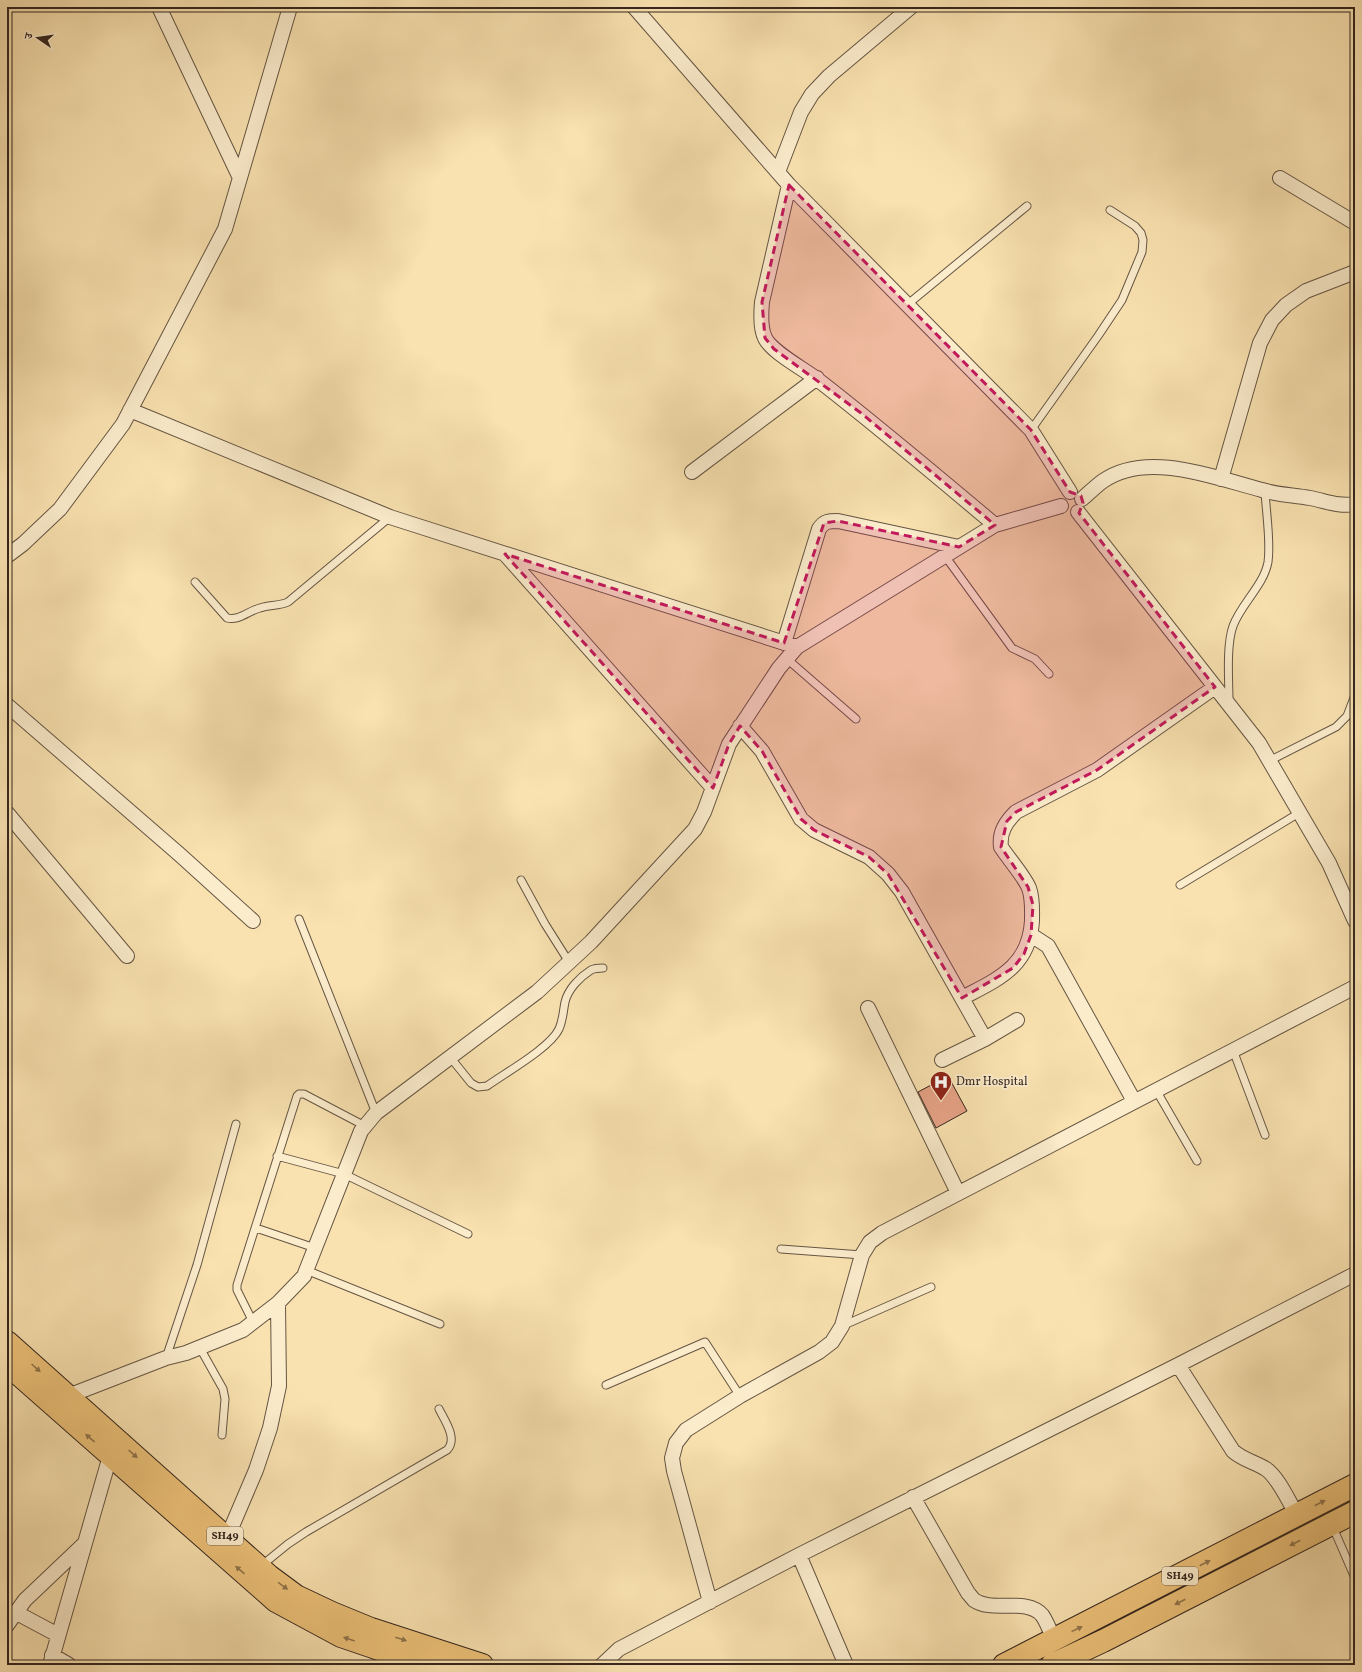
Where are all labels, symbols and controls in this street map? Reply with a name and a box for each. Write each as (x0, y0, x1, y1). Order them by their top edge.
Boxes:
north arrow (18, 18, 58, 58)
text: उ (22, 30, 38, 41)
hospital icon: Dmr Hospital (928, 1069, 954, 1102)
place label: Dmr Hospital (956, 1074, 1028, 1090)
one-way arrow (31, 1363, 41, 1372)
one-way arrow (85, 1434, 94, 1443)
one-way arrow (128, 1450, 138, 1459)
one-way arrow (1315, 1500, 1326, 1506)
road number: SH49 (207, 1527, 243, 1545)
one-way arrow (1290, 1540, 1301, 1546)
one-way arrow (1199, 1560, 1211, 1566)
one-way arrow (235, 1565, 245, 1574)
road number: SH49 (1162, 1567, 1198, 1585)
one-way arrow (278, 1582, 289, 1590)
one-way arrow (1174, 1599, 1186, 1605)
one-way arrow (1071, 1626, 1083, 1632)
one-way arrow (343, 1635, 355, 1641)
one-way arrow (396, 1636, 408, 1642)

